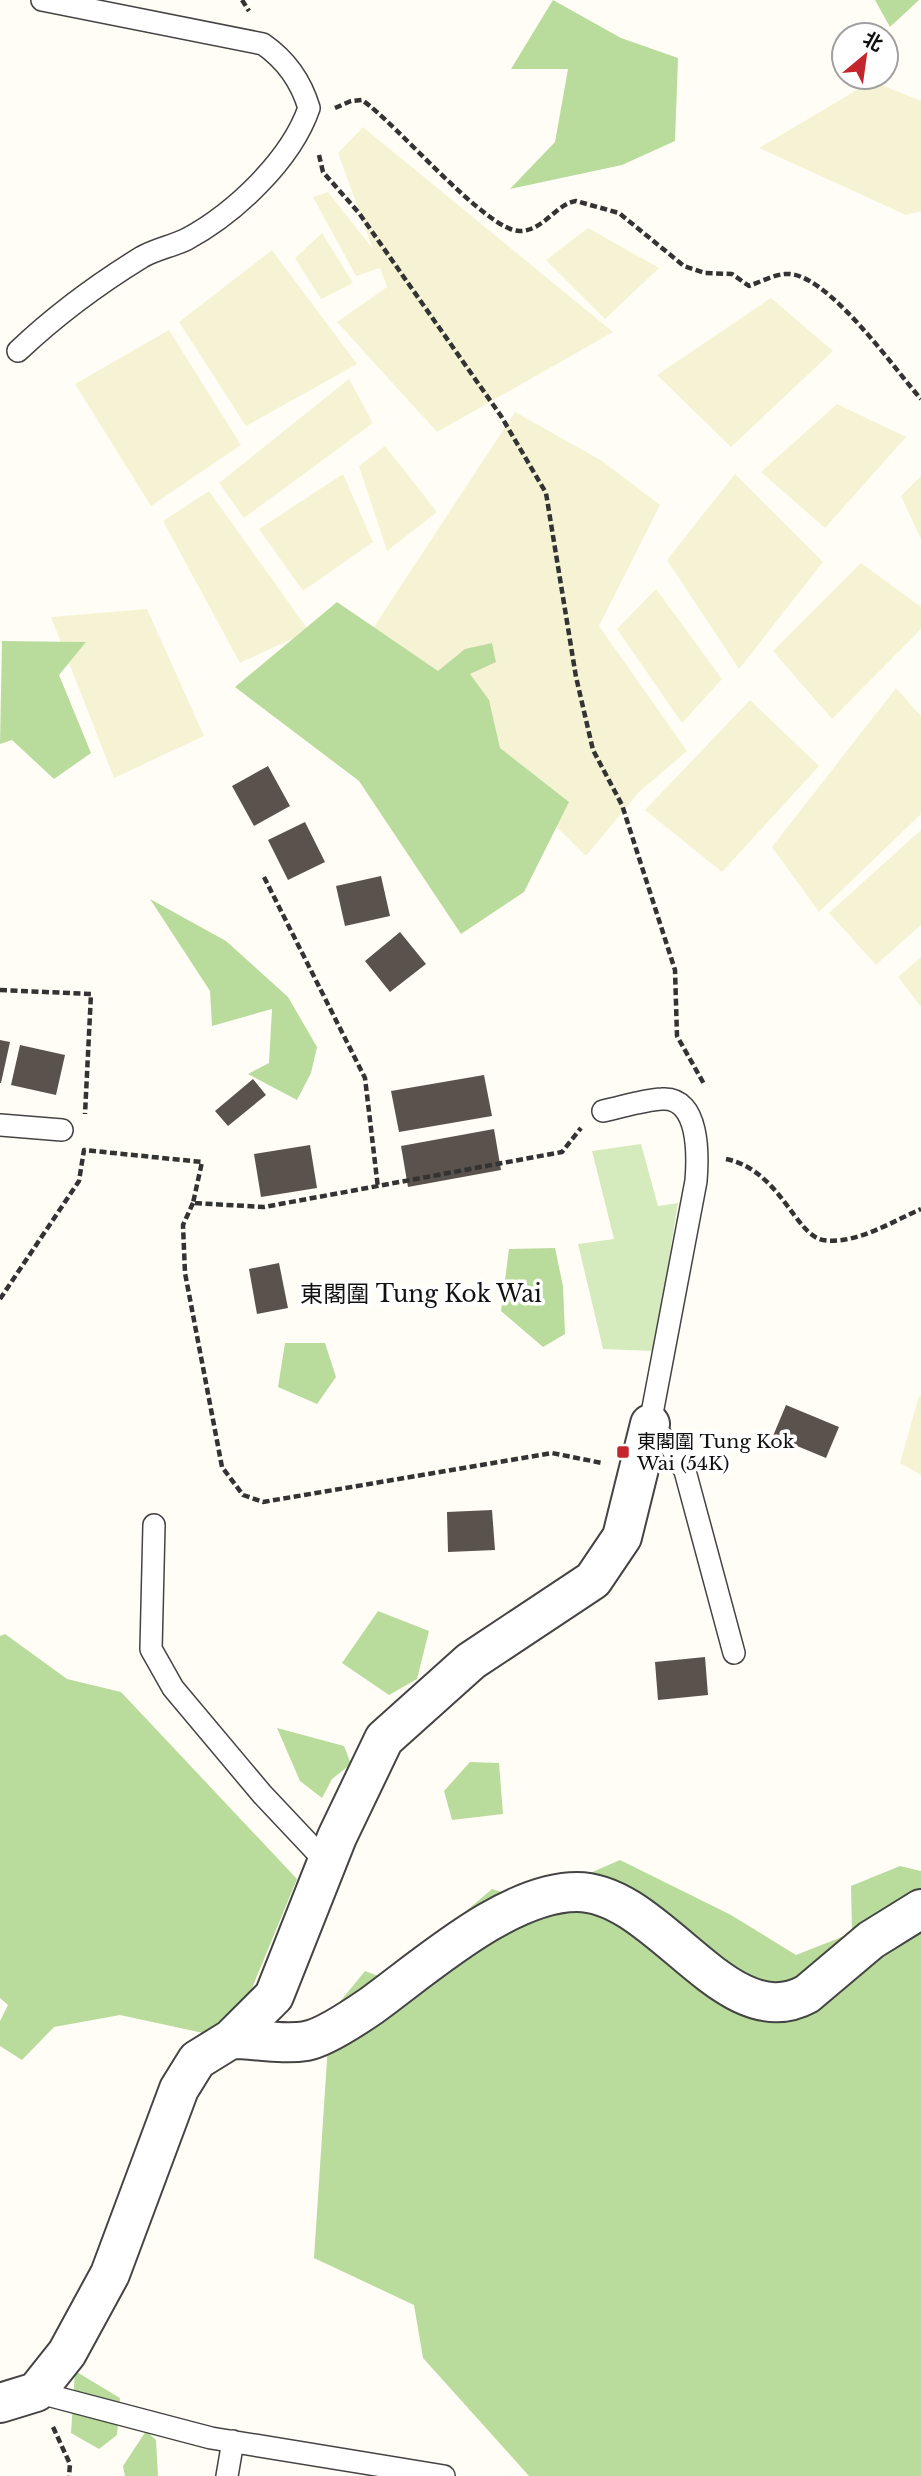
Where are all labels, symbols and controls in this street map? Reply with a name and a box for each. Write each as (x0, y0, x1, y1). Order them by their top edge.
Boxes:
north arrow (830, 21, 900, 91)
text: 北 (859, 27, 887, 56)
district label: 東閣圍 Tung Kok Wai (300, 1280, 542, 1308)
place label: 東閣圍 Tung Kok Wai (54K) (636, 1430, 795, 1475)
marker: 東閣圍 Tung Kok Wai (54K) (615, 1444, 631, 1460)

